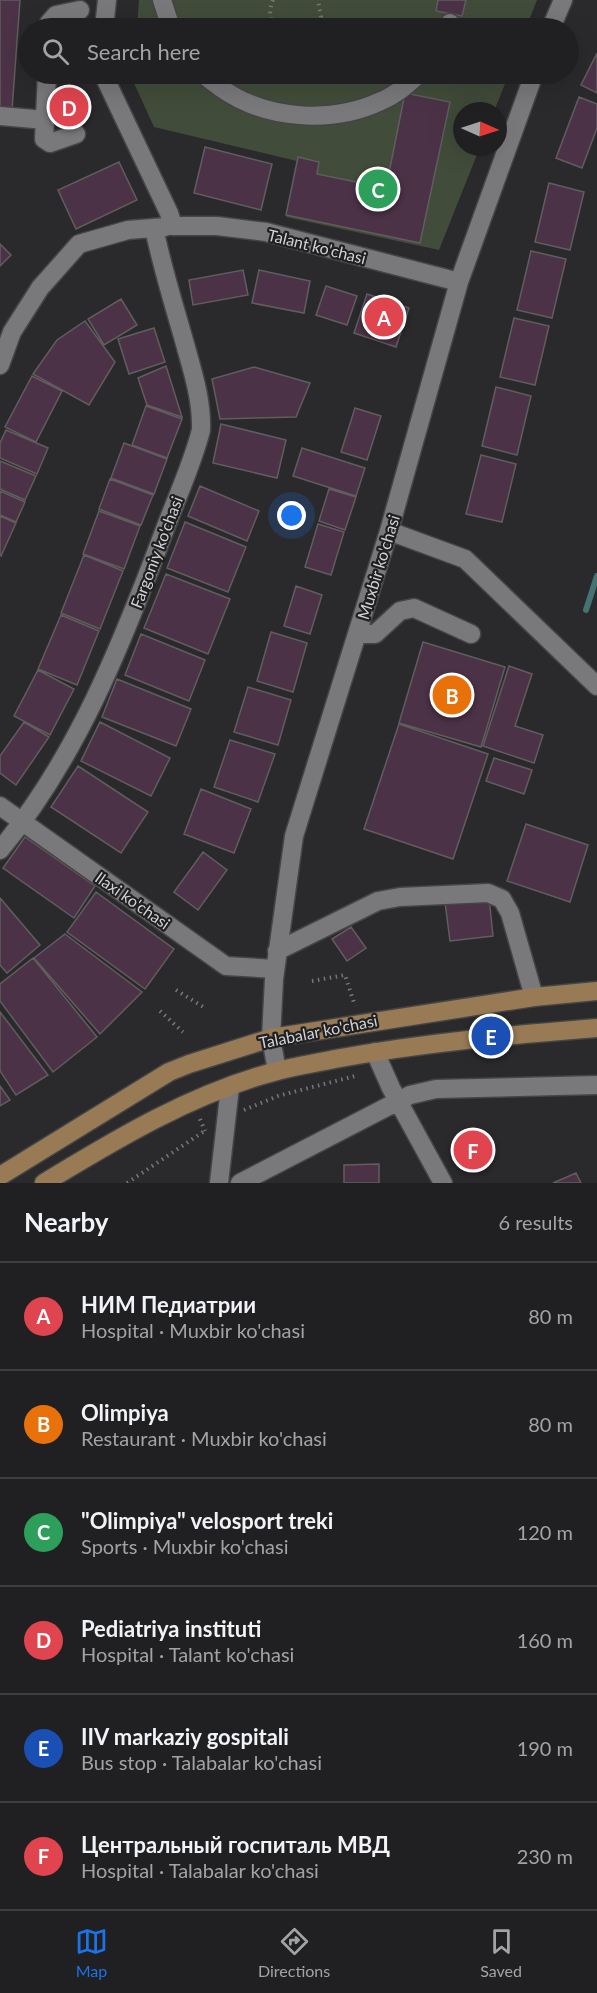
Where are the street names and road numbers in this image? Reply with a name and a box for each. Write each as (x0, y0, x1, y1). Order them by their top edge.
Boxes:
street label: Talant ko'chasi (266, 225, 368, 267)
street label: Fargoniy ko'chasi (126, 493, 186, 611)
street label: Muxbir ko'chasi (353, 512, 403, 622)
street label: Ilaxi ko'chasi (92, 867, 174, 933)
street label: Talabalar ko'chasi (257, 1010, 379, 1052)

